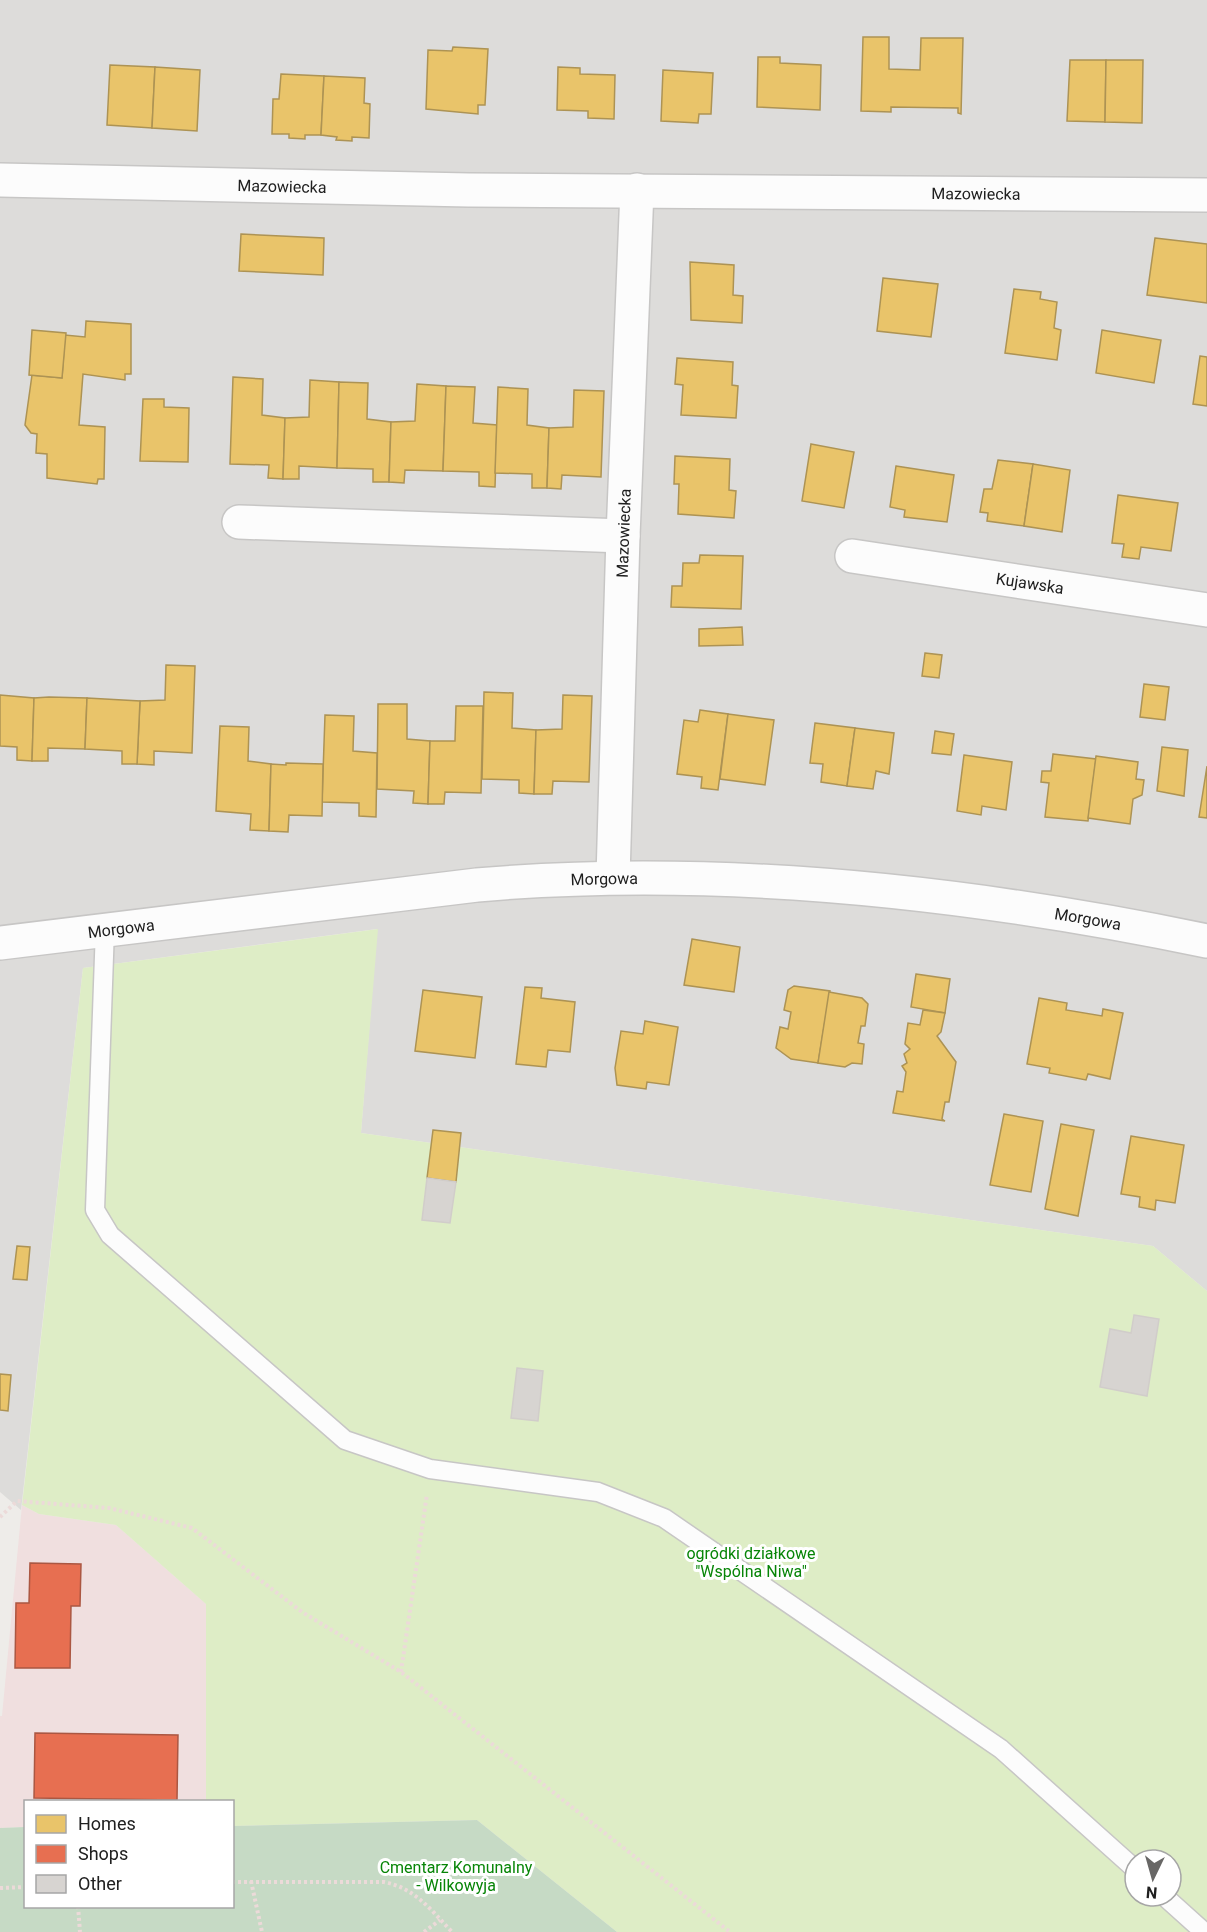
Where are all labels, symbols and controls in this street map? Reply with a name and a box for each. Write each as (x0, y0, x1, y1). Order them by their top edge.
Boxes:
street label: Mazowiecka (237, 176, 327, 197)
street label: Mazowiecka (931, 184, 1021, 204)
street label: Mazowiecka (613, 488, 635, 578)
street label: Kujawska (995, 569, 1065, 598)
street label: Morgowa (570, 869, 638, 889)
street label: Morgowa (1053, 904, 1123, 934)
street label: Morgowa (87, 915, 156, 942)
park label: ogródki działkowe "Wspólna Niwa" (686, 1544, 816, 1581)
legend (24, 1800, 234, 1908)
text: Homes (78, 1813, 136, 1834)
text: Shops (78, 1843, 128, 1864)
north arrow (1123, 1848, 1183, 1908)
park label: Cmentarz Komunalny - Wilkowyja (380, 1858, 533, 1895)
text: Other (78, 1873, 122, 1894)
text: N (1145, 1882, 1158, 1902)

